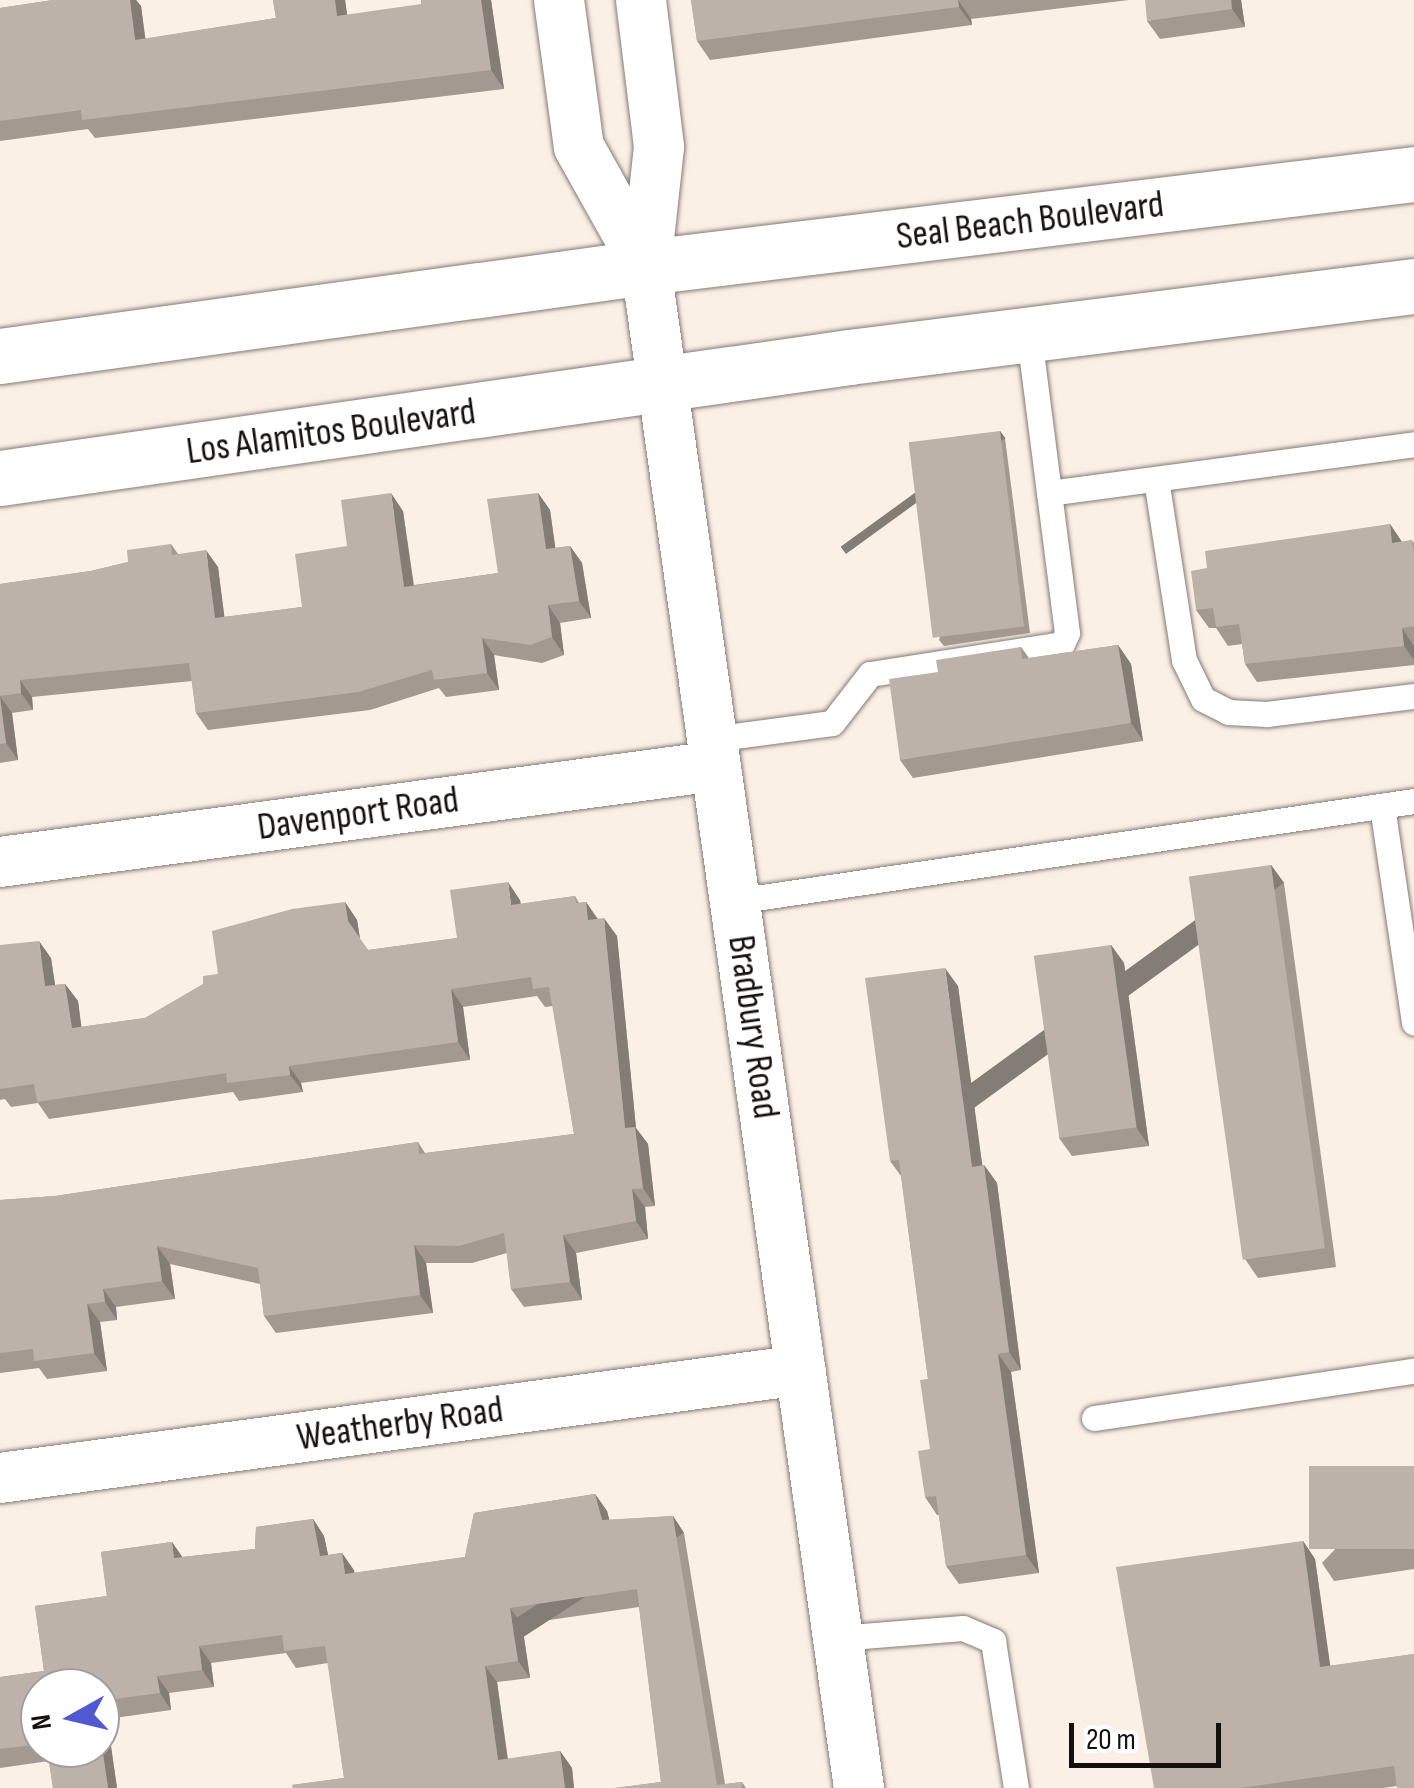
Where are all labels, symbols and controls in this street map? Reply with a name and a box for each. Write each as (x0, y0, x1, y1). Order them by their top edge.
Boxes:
street label: Seal Beach Boulevard (894, 182, 1166, 260)
street label: Los Alamitos Boulevard (184, 389, 478, 475)
street label: Davenport Road (255, 777, 461, 851)
street label: Bradbury Road (718, 932, 788, 1122)
street label: Weatherby Road (294, 1387, 506, 1461)
north arrow (20, 1668, 120, 1768)
scale bar (1074, 1703, 1226, 1765)
text: N (24, 1712, 59, 1732)
text: 20 m (1086, 1722, 1136, 1758)

